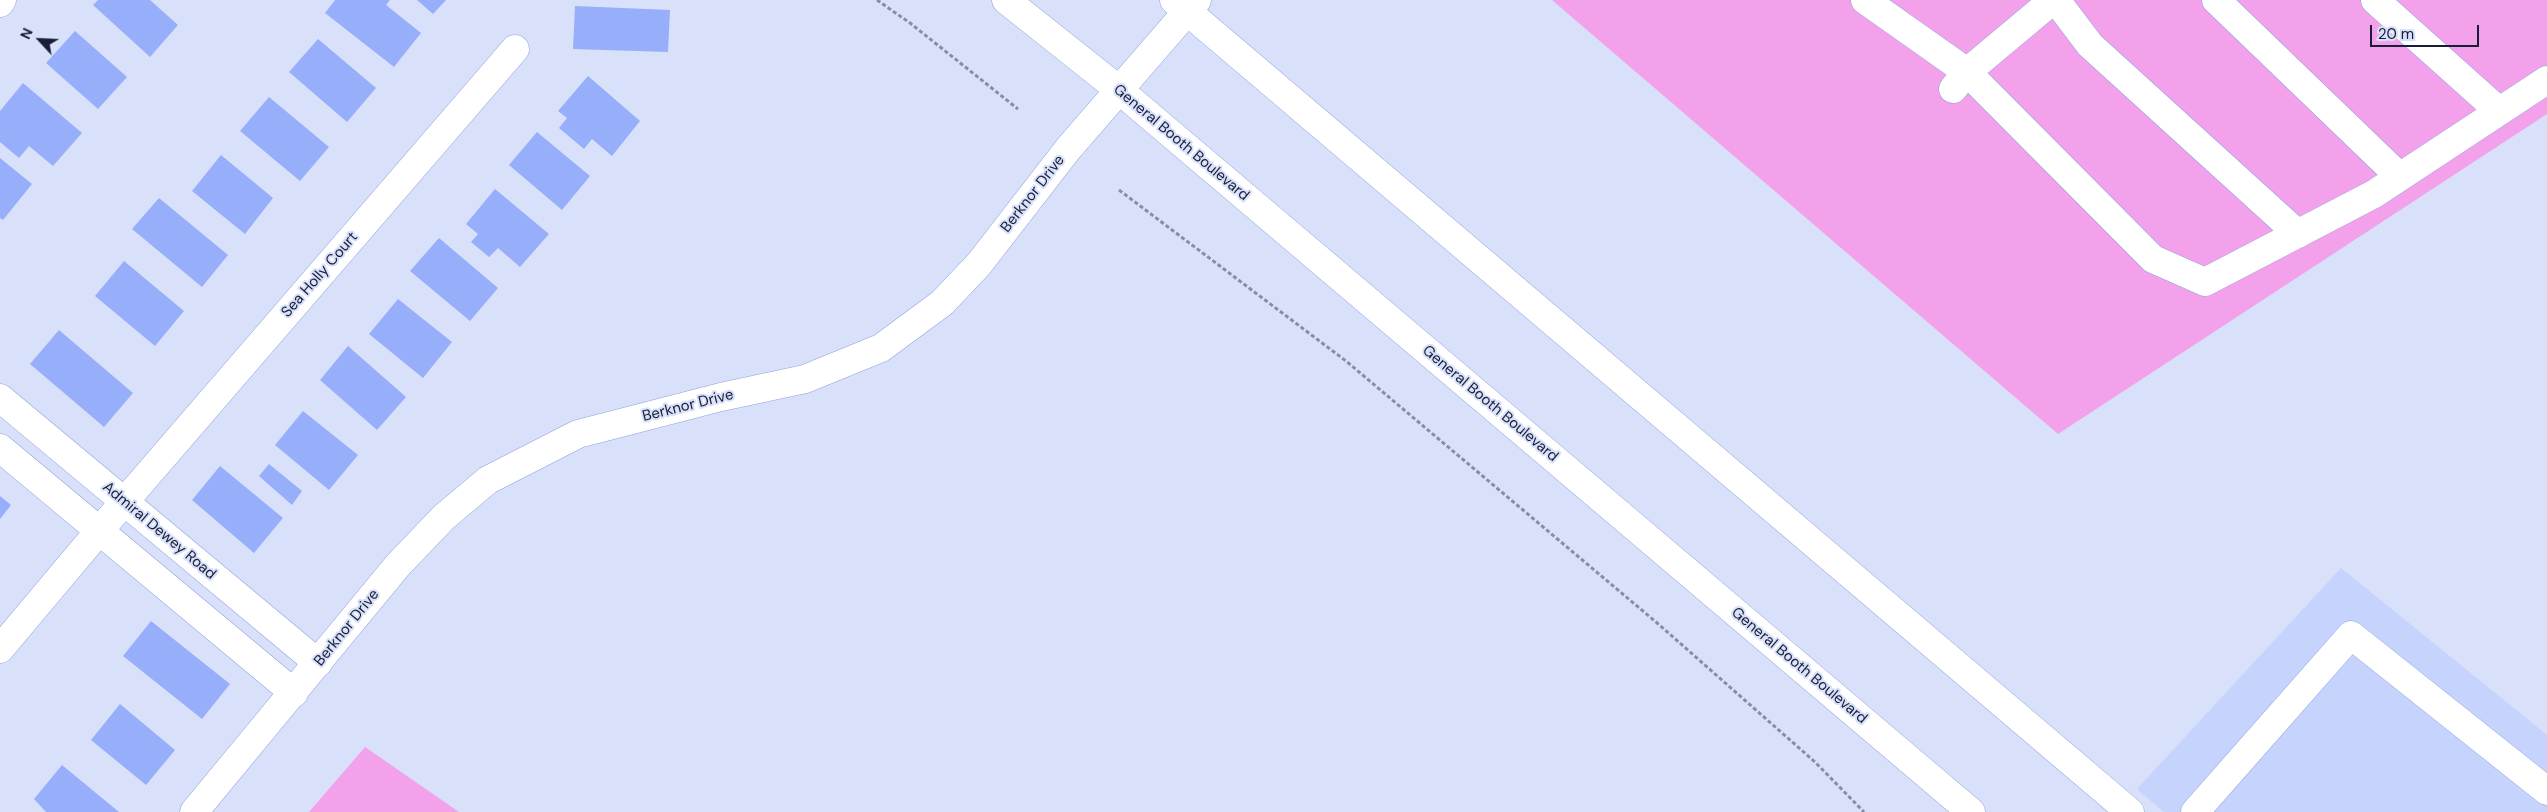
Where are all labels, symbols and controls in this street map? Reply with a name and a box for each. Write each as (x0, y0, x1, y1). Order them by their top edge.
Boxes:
north arrow (15, 15, 65, 65)
scale bar (2372, 15, 2481, 47)
text: 20 m (2378, 24, 2414, 44)
text: N (16, 25, 37, 42)
street label: General Booth Boulevard (1110, 81, 1252, 205)
street label: Berknor Drive (997, 152, 1069, 236)
street label: Sea Holly Court (278, 229, 362, 321)
street label: General Booth Boulevard (1419, 342, 1561, 466)
street label: Berknor Drive (641, 386, 735, 426)
street label: Admiral Dewey Road (99, 478, 219, 584)
street label: Berknor Drive (311, 586, 383, 670)
street label: General Booth Boulevard (1728, 604, 1870, 728)

